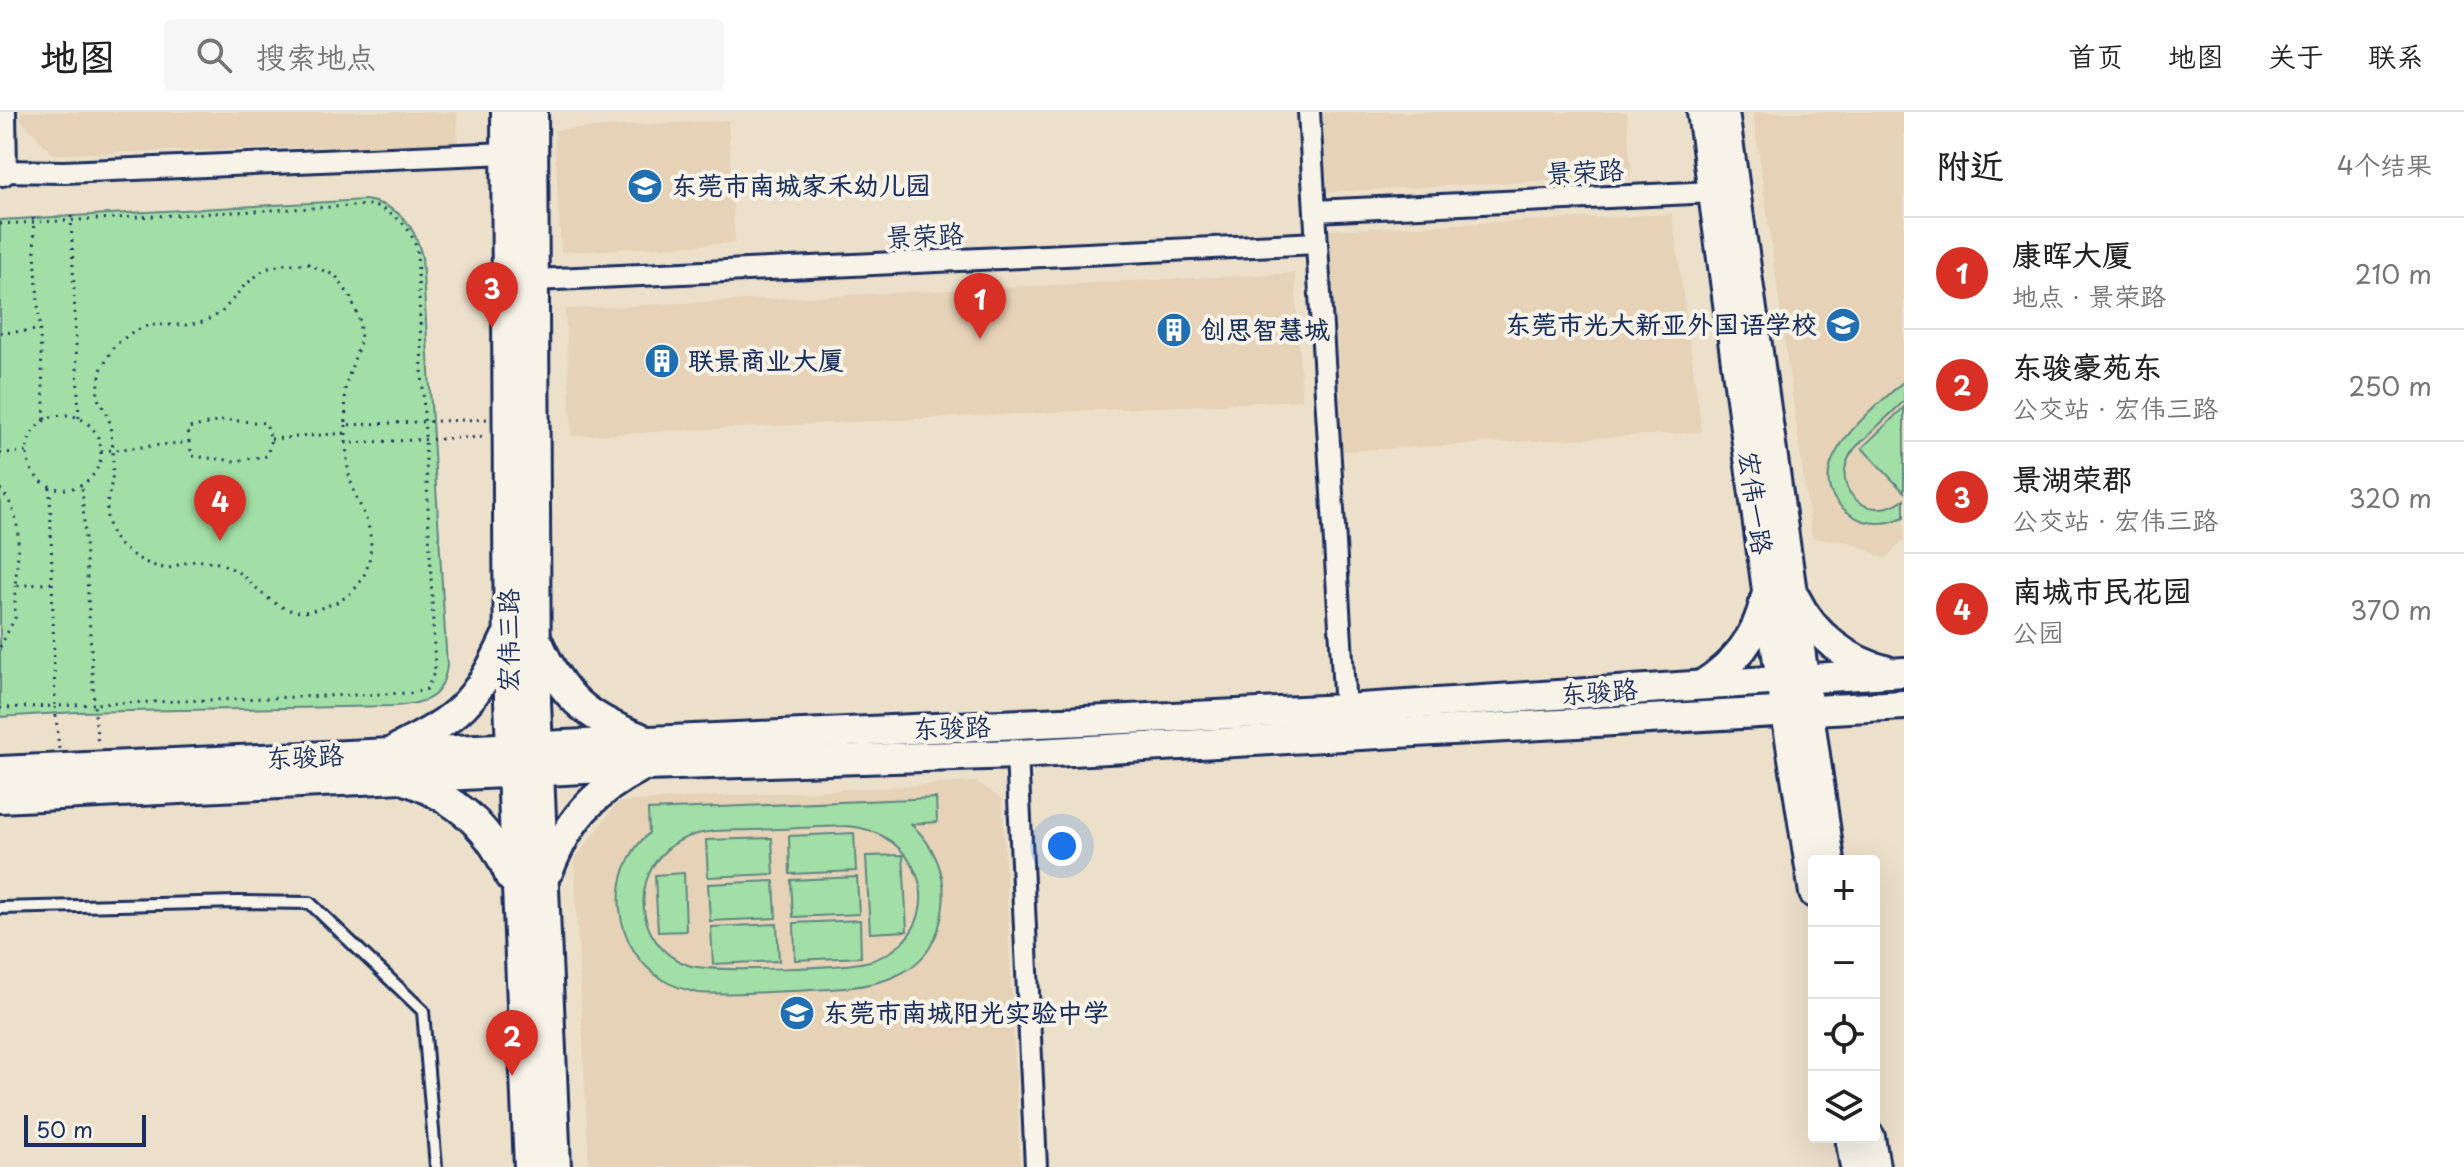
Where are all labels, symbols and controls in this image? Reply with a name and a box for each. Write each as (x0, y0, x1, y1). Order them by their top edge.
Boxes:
search box (164, 19, 724, 91)
text: 地图 (40, 27, 116, 84)
icon: search (192, 33, 236, 77)
text: 搜索地点 (256, 33, 376, 78)
text: 首页 (2068, 34, 2124, 77)
text: 地图 (2168, 34, 2224, 77)
text: 关于 (2268, 34, 2324, 77)
text: 联系 (2368, 34, 2424, 77)
text: 附近 (1936, 138, 2004, 190)
text: 4个结果 (2337, 145, 2432, 184)
street label: 景荣路 (1545, 149, 1625, 192)
place label: 东莞市南城家禾幼儿园 (671, 165, 931, 204)
school or university icon: 东莞市南城家禾幼儿园 (626, 167, 664, 205)
street label: 景荣路 (885, 213, 965, 256)
text: 康晖大厦 (2012, 231, 2132, 276)
text: 1 (1956, 254, 1968, 293)
text: 210 m (2355, 254, 2432, 293)
pin: 3 (466, 262, 518, 328)
pin: 1 (954, 273, 1006, 339)
text: 地点 · 景荣路 (2012, 276, 2166, 315)
place label: 东莞市光大新亚外国语学校 (1505, 304, 1817, 343)
school or university icon: 东莞市光大新亚外国语学校 (1824, 306, 1862, 344)
place label: 创思智慧城 (1200, 309, 1330, 348)
building icon: 创思智慧城 (1155, 311, 1193, 349)
place label: 联景商业大厦 (688, 340, 844, 379)
building icon: 联景商业大厦 (643, 342, 681, 380)
text: 东骏豪苑东 (2012, 343, 2162, 388)
text: 2 (1953, 366, 1971, 405)
text: 250 m (2348, 366, 2432, 405)
text: 公交站 · 宏伟三路 (2012, 388, 2218, 427)
street label: 宏伟一路 (1730, 449, 1783, 557)
text: 景湖荣郡 (2012, 455, 2132, 500)
pin: 4 (194, 475, 246, 541)
text: 3 (1953, 478, 1971, 517)
text: 320 m (2348, 478, 2432, 517)
text: 公交站 · 宏伟三路 (2012, 500, 2218, 539)
text: 南城市民花园 (2012, 567, 2192, 612)
street label: 宏伟三路 (488, 588, 527, 692)
text: 4 (1953, 590, 1971, 629)
text: 370 m (2350, 590, 2432, 629)
text: 公园 (2012, 612, 2064, 651)
street label: 东骏路 (1559, 668, 1639, 713)
street label: 东骏路 (912, 706, 992, 747)
street label: 东骏路 (265, 734, 345, 777)
your location (1042, 826, 1082, 866)
map controls (1808, 855, 1880, 1143)
button: + (1808, 855, 1880, 927)
button: − (1808, 927, 1880, 999)
place label: 东莞市南城阳光实验中学 (823, 992, 1109, 1031)
school or university icon: 东莞市南城阳光实验中学 (778, 994, 816, 1032)
button: locate (1808, 999, 1880, 1071)
pin: 2 (486, 1010, 538, 1076)
button: layers (1808, 1071, 1880, 1143)
scale bar (24, 1111, 146, 1147)
text: 50 m (36, 1112, 93, 1145)

